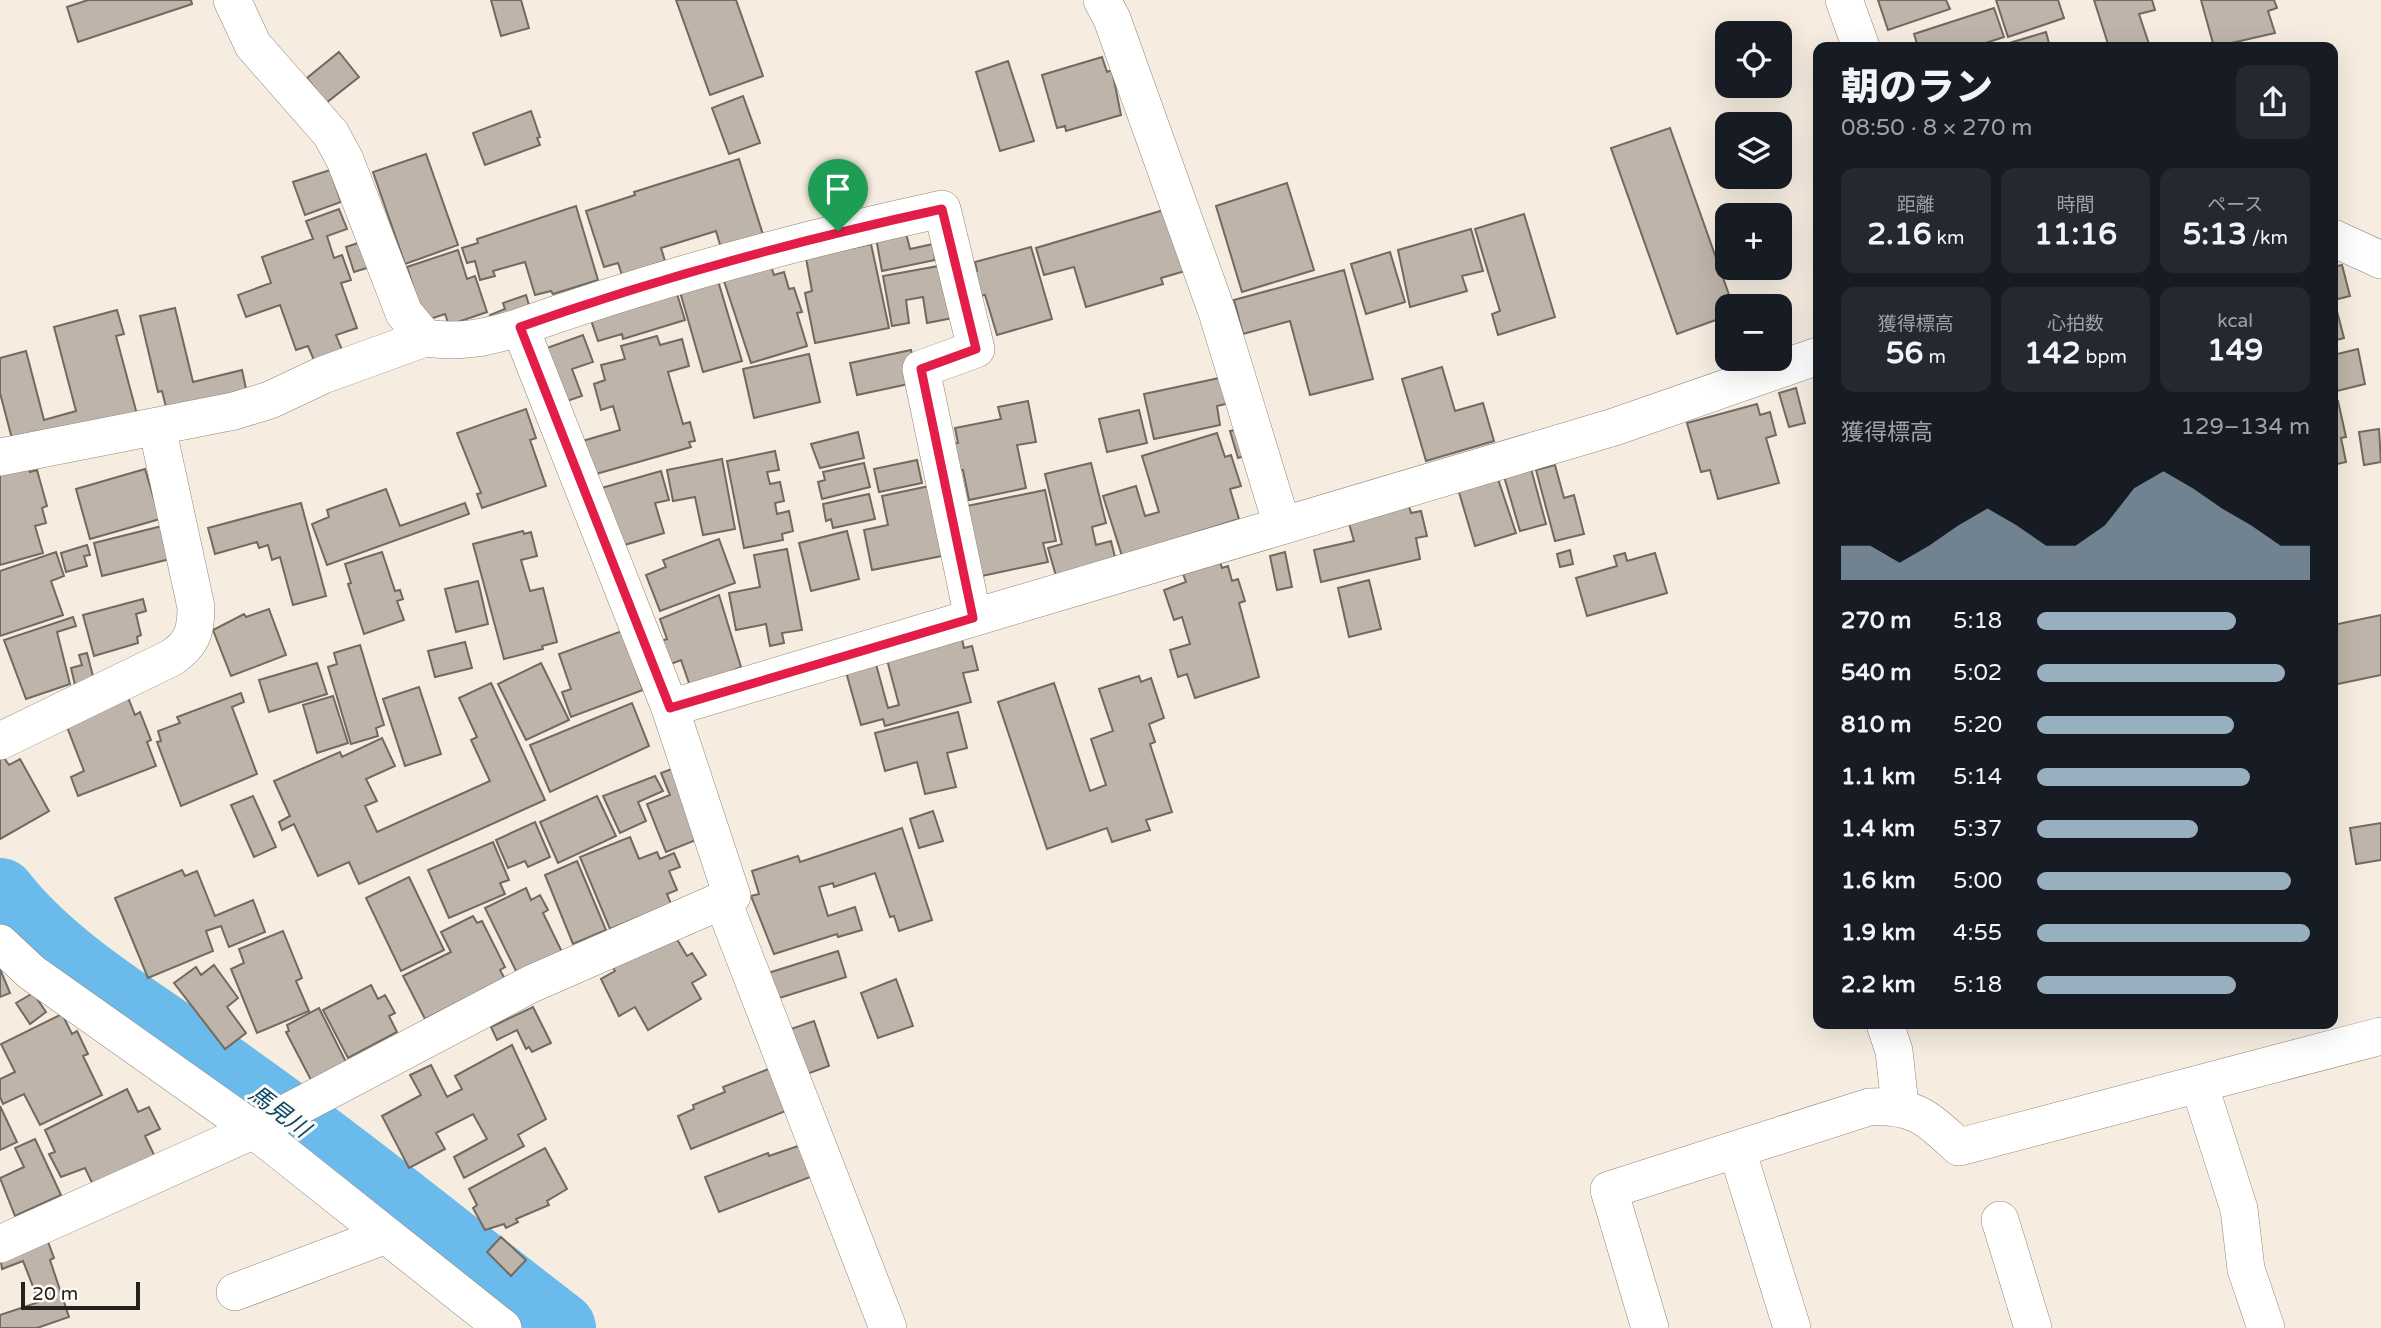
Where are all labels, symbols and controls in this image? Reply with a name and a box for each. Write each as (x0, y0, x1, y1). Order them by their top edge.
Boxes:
map controls (1715, 21, 1792, 371)
button: locate (1715, 21, 1792, 98)
text: 朝のラン (1841, 65, 1993, 111)
button: share (2236, 65, 2310, 139)
button: layers (1715, 112, 1792, 189)
text: 08:50 · 8 × 270 m (1841, 114, 2032, 142)
pin (808, 159, 868, 231)
icon: arrive (819, 170, 857, 208)
text: 距離 (1897, 194, 1935, 216)
text: 時間 (2056, 194, 2095, 216)
text: ペース (2207, 194, 2263, 216)
button: + (1715, 203, 1792, 280)
text: 2.16 (1867, 216, 1932, 253)
text: 11:16 (2034, 216, 2117, 253)
text: 5:13 (2182, 216, 2247, 253)
text: km (1932, 227, 1964, 249)
text: /km (2247, 227, 2288, 249)
button: − (1715, 294, 1792, 371)
text: kcal (2217, 310, 2253, 332)
text: 獲得標高 (1878, 313, 1954, 335)
text: 心拍数 (2047, 313, 2104, 335)
text: 149 (2207, 332, 2263, 369)
text: 56 (1886, 335, 1923, 372)
text: 142 (2024, 335, 2081, 372)
text: m (1923, 346, 1946, 368)
text: bpm (2081, 346, 2127, 368)
text: 129–134 m (2181, 413, 2310, 441)
text: 獲得標高 (1841, 419, 1933, 447)
text: 270 m (1841, 607, 1911, 635)
text: 5:18 (1953, 607, 2002, 635)
text: 540 m (1841, 659, 1911, 687)
text: 5:02 (1953, 659, 2002, 687)
text: 810 m (1841, 711, 1911, 739)
text: 5:20 (1953, 711, 2002, 739)
text: 1.1 km (1841, 763, 1916, 791)
text: 5:14 (1953, 763, 2002, 791)
text: 1.4 km (1841, 815, 1915, 843)
text: 5:37 (1953, 815, 2002, 843)
text: 1.6 km (1841, 867, 1916, 895)
text: 5:00 (1953, 867, 2002, 895)
text: 1.9 km (1841, 919, 1916, 947)
text: 4:55 (1953, 919, 2002, 947)
text: 2.2 km (1841, 971, 1916, 999)
text: 5:18 (1953, 971, 2002, 999)
water label: 馬見川 (243, 1080, 317, 1146)
scale bar (21, 1279, 140, 1311)
text: 20 m (32, 1283, 78, 1305)

